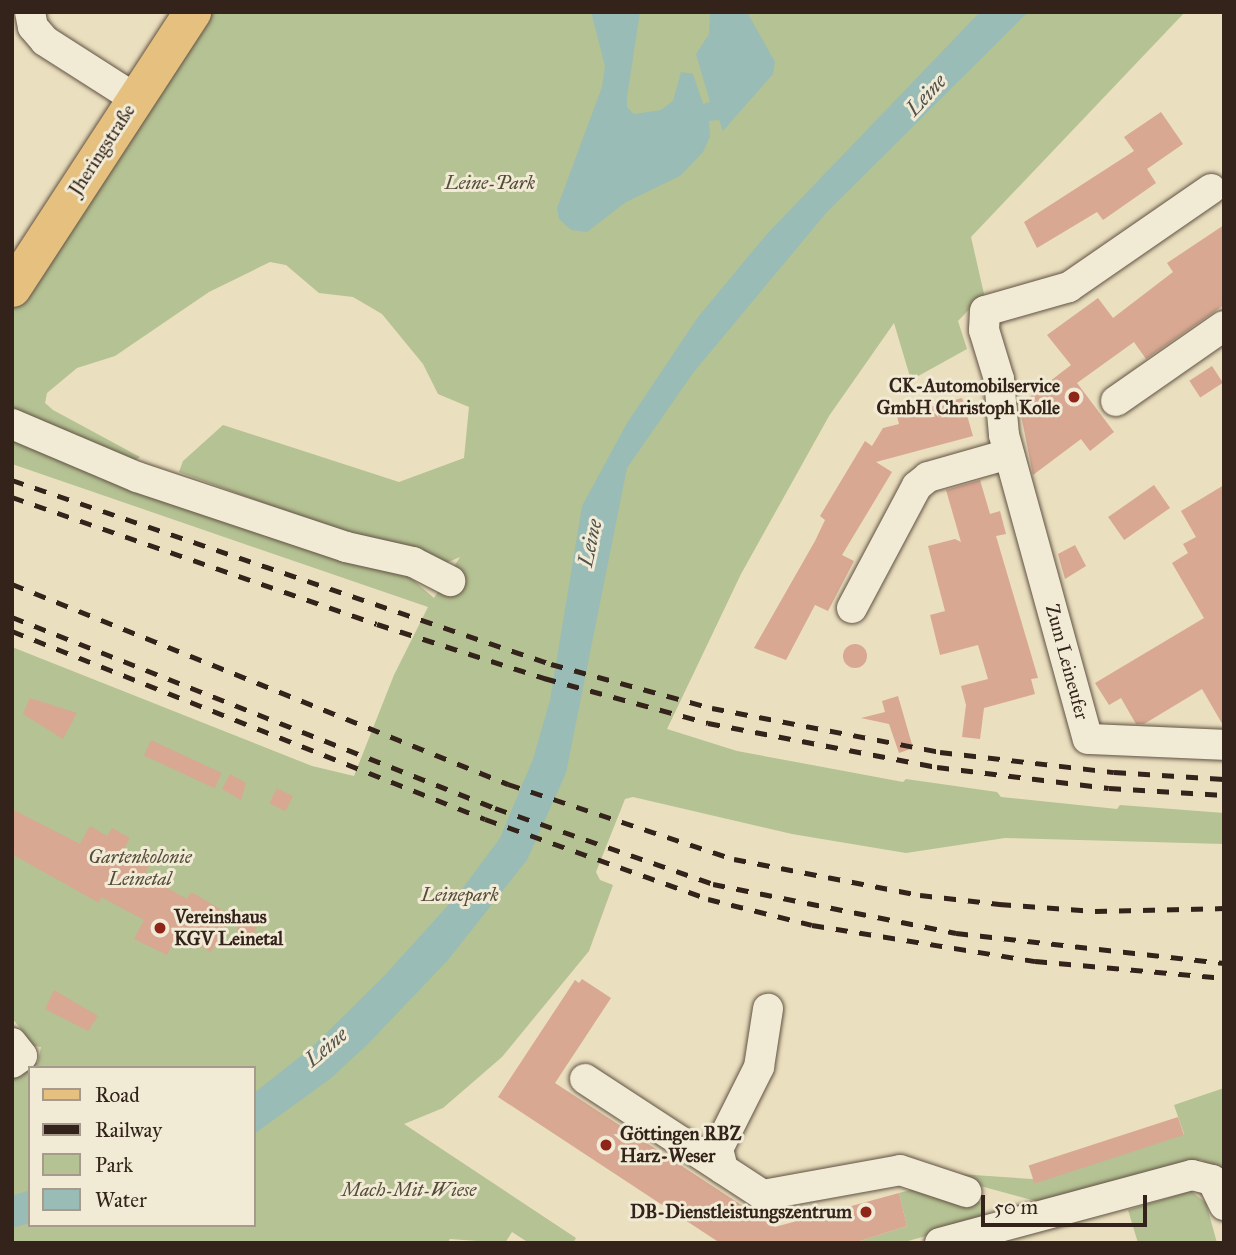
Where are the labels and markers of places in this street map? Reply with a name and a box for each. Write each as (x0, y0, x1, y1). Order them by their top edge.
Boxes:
place label: CK-Automobilservice GmbH Christoph Kolle (877, 375, 1060, 419)
marker: CK-Automobilservice GmbH Christoph Kolle (1066, 389, 1082, 405)
place label: Vereinshaus KGV Leinetal (174, 906, 283, 950)
marker: Vereinshaus KGV Leinetal (152, 920, 168, 936)
place label: Göttingen RBZ Harz-Weser (620, 1123, 741, 1167)
marker: Göttingen RBZ Harz-Weser (598, 1137, 614, 1153)
place label: DB-Dienstleistungszentrum (630, 1201, 852, 1223)
marker: DB-Dienstleistungszentrum (858, 1204, 874, 1220)

